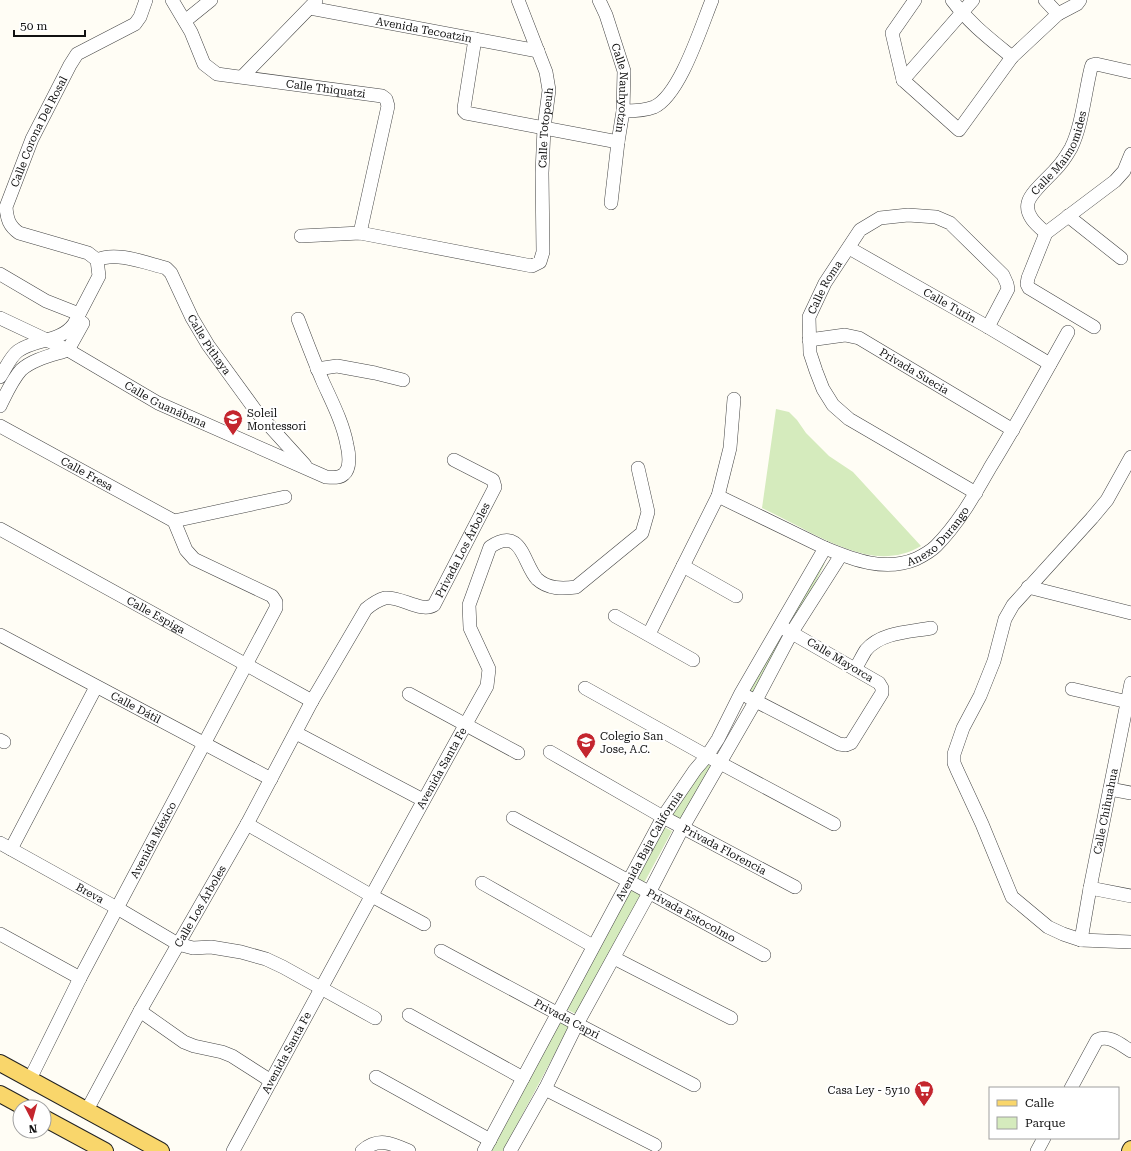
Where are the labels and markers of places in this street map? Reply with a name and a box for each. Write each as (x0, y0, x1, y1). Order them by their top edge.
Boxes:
place label: Soleil Montessori (247, 407, 307, 433)
school or university icon: Soleil Montessori (222, 408, 244, 436)
place label: Colegio San Jose, A.C. (600, 730, 663, 756)
school or university icon: Colegio San Jose, A.C. (575, 731, 597, 759)
supermarket icon: Casa Ley - 5y10 (913, 1079, 935, 1107)
place label: Casa Ley - 5y10 (828, 1084, 910, 1097)

